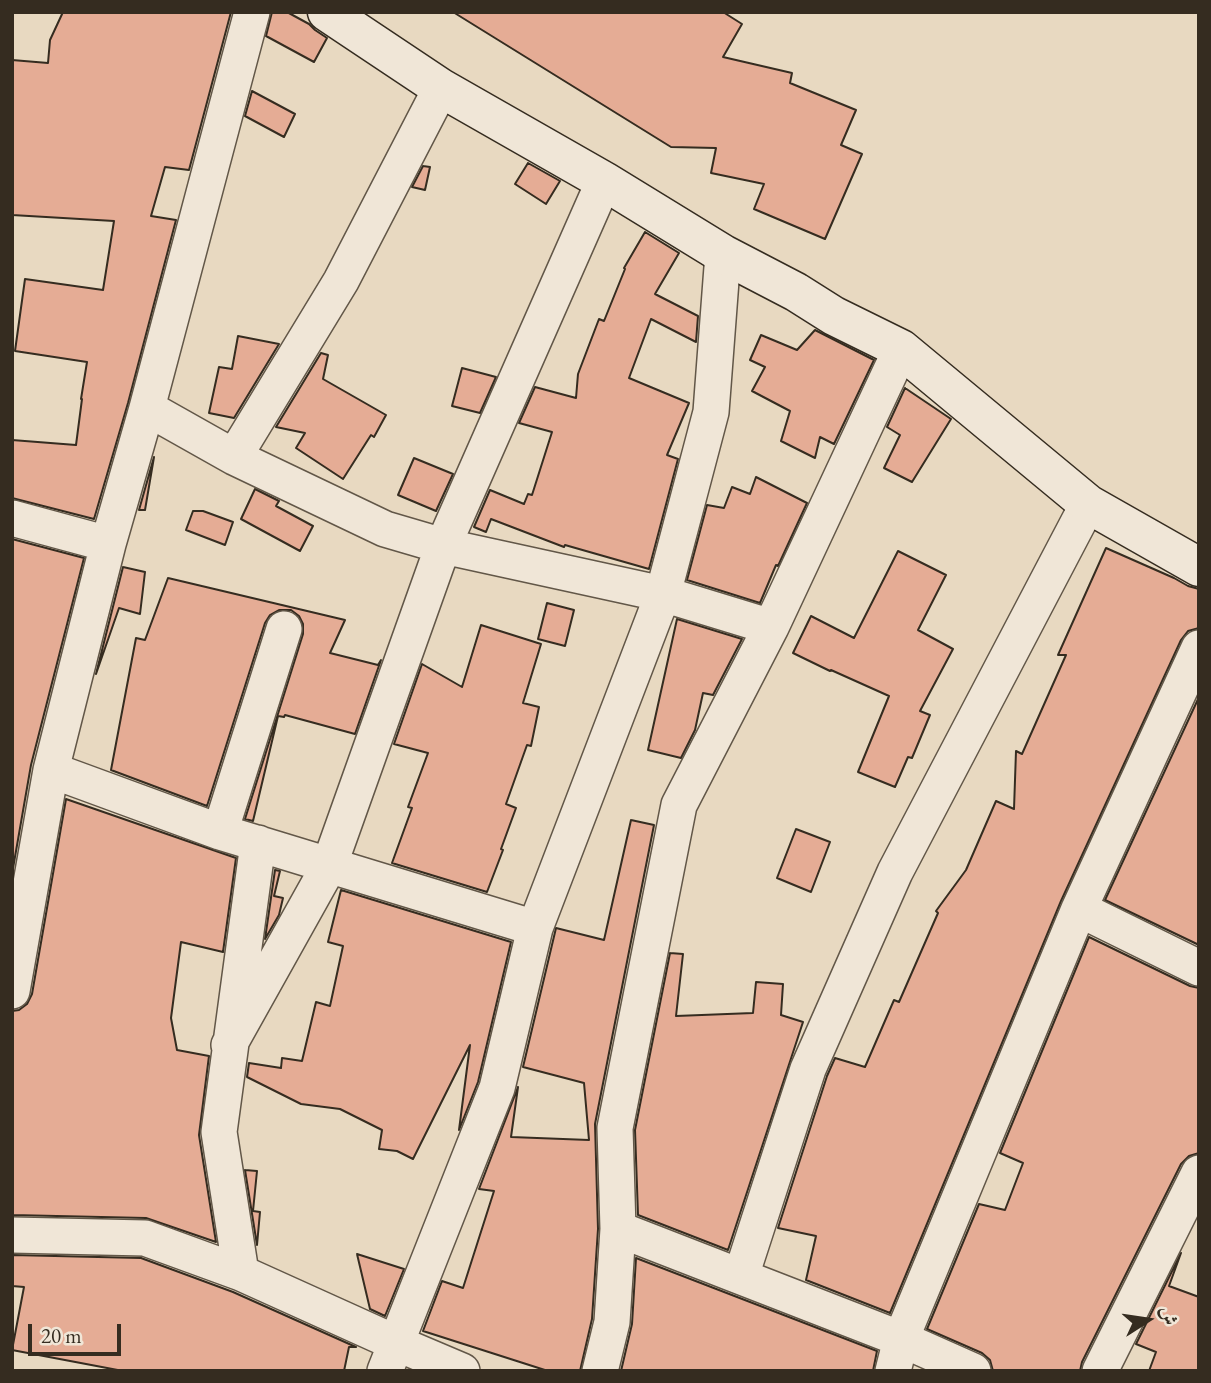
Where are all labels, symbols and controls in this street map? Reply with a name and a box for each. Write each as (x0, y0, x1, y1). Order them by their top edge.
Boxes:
north arrow (1113, 1285, 1183, 1355)
text: ش (1155, 1304, 1183, 1327)
scale bar (32, 1310, 124, 1354)
text: 20 m (41, 1322, 82, 1349)

